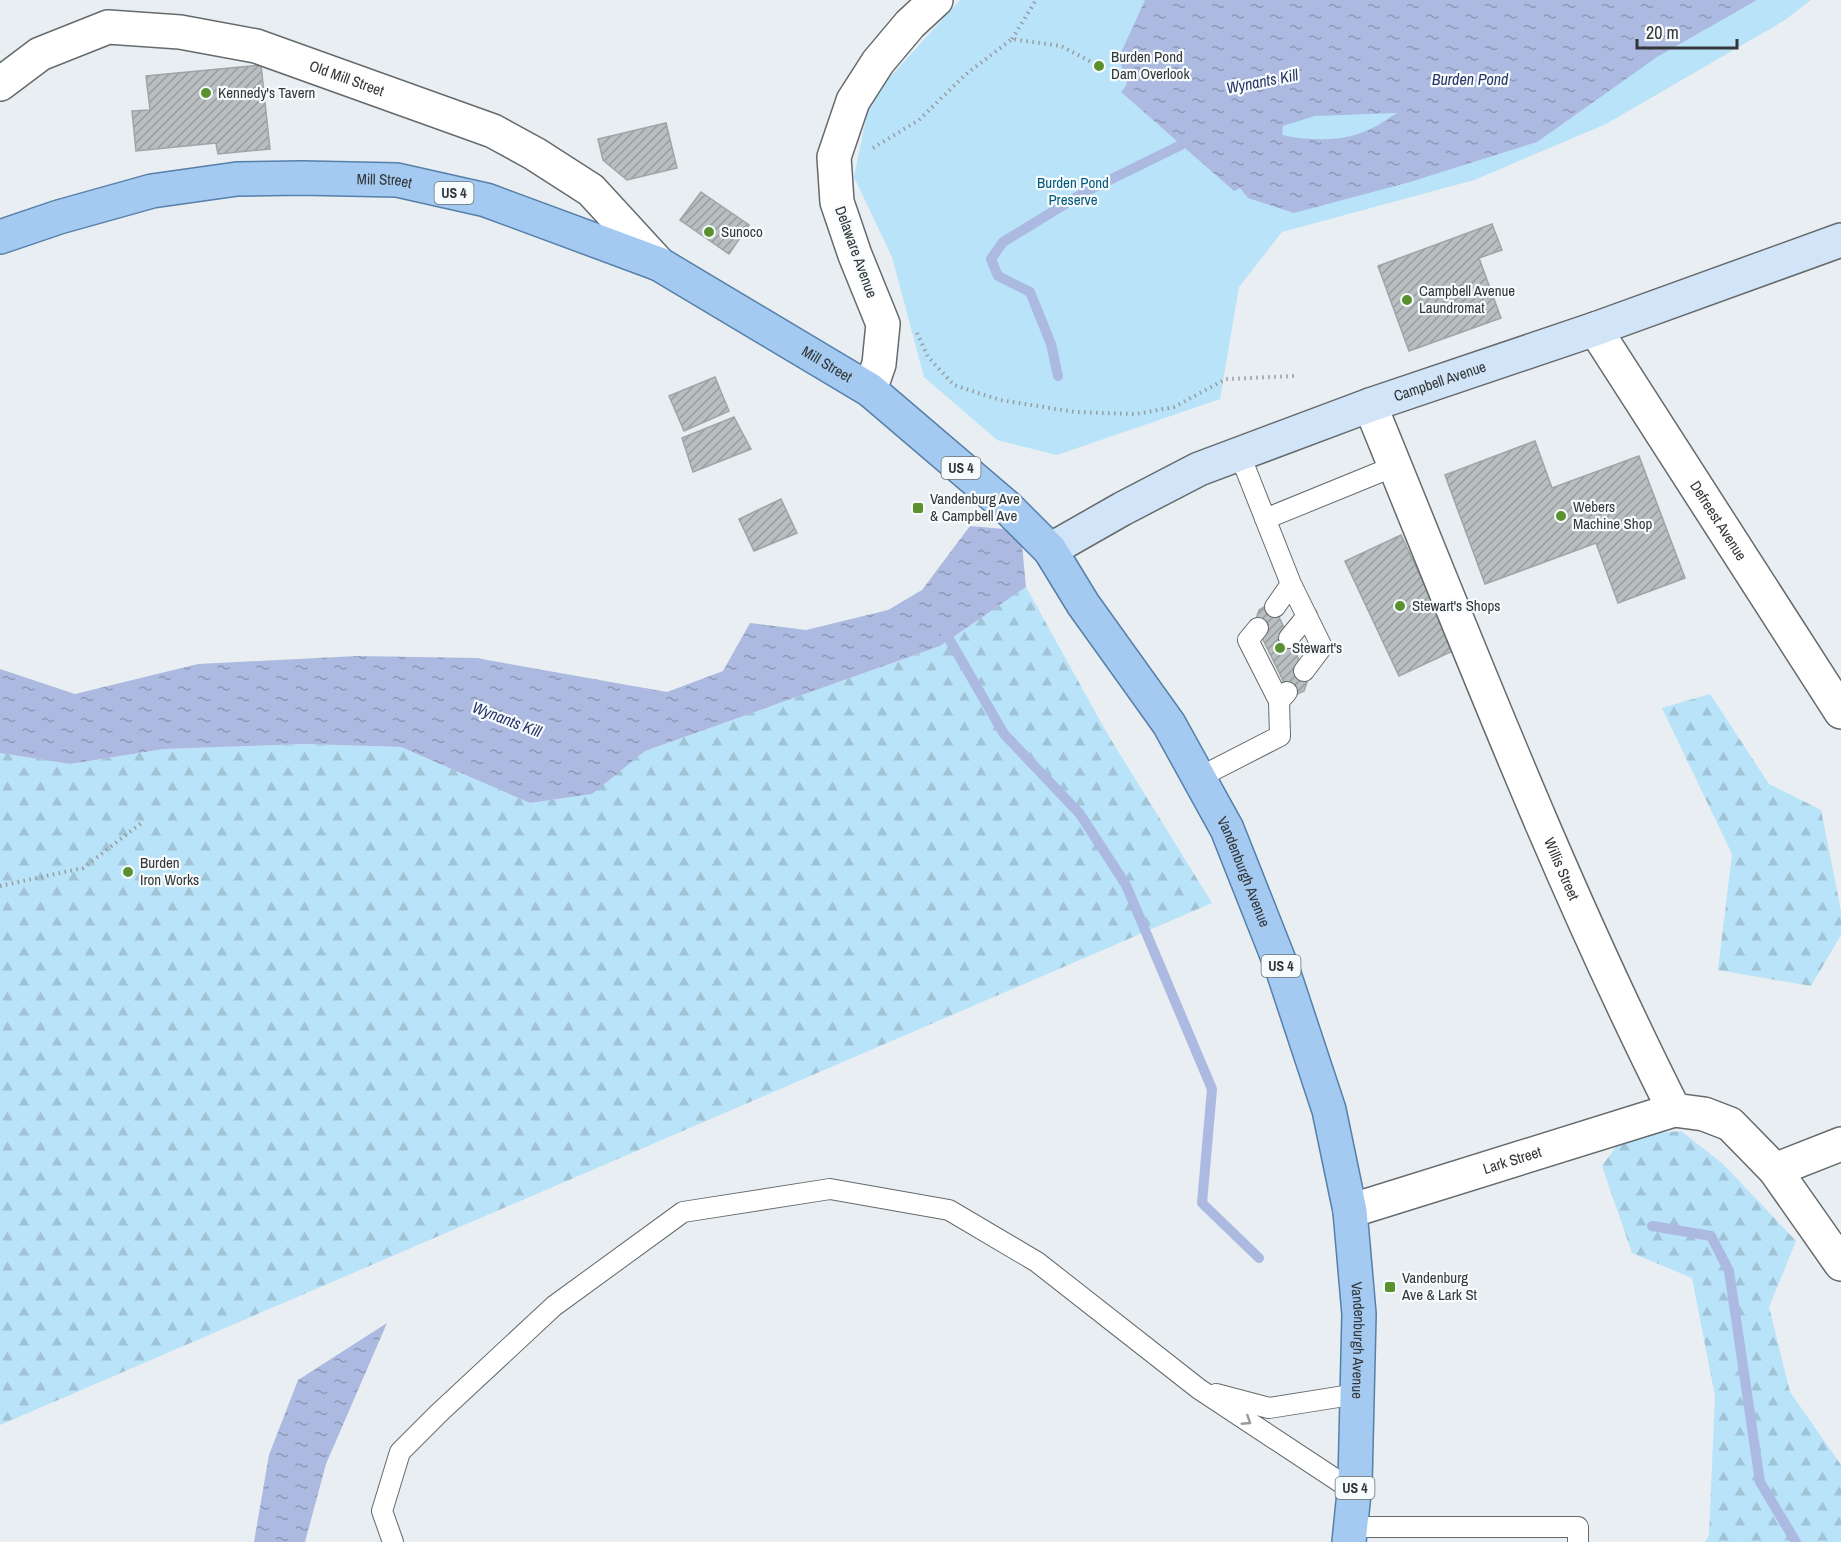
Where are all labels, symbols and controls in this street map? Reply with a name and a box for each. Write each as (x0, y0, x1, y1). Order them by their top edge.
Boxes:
scale bar (1637, 12, 1738, 50)
text: 20 m (1646, 20, 1679, 45)
place label: Burden Pond Dam Overlook (1111, 46, 1190, 84)
street label: Old Mill Street (307, 55, 388, 101)
marker: Burden Pond Dam Overlook (1092, 59, 1106, 73)
water label: Wynants Kill (1224, 63, 1301, 99)
water label: Burden Pond (1432, 68, 1509, 90)
place label: Kennedy's Tavern (218, 82, 315, 103)
marker: Kennedy's Tavern (199, 86, 213, 100)
street label: Mill Street (356, 168, 415, 193)
park label: Burden Pond Preserve (1037, 172, 1109, 210)
road number: US 4 (434, 182, 474, 204)
street label: Delaware Avenue (830, 203, 883, 301)
place label: Sunoco (721, 221, 763, 242)
marker: Sunoco (702, 225, 716, 239)
place label: Campbell Avenue Laundromat (1419, 280, 1515, 318)
marker: Campbell Avenue Laundromat (1400, 293, 1414, 307)
street label: Mill Street (798, 341, 857, 387)
street label: Campbell Avenue (1391, 356, 1489, 406)
road number: US 4 (942, 457, 980, 479)
street label: Defreest Avenue (1685, 477, 1752, 565)
place label: Vandenburg Ave & Campbell Ave (930, 488, 1020, 526)
place label: Webers Machine Shop (1573, 496, 1652, 534)
marker: Vandenburg Ave & Campbell Ave (911, 501, 925, 515)
marker: Webers Machine Shop (1554, 509, 1568, 523)
place label: Stewart's Shops (1412, 595, 1501, 616)
marker: Stewart's Shops (1393, 599, 1407, 613)
place label: Stewart's (1292, 637, 1342, 658)
marker: Stewart's (1273, 641, 1287, 655)
water label: Wynants Kill (469, 696, 546, 743)
street label: Vandenburgh Avenue (1212, 813, 1276, 930)
street label: Willis Street (1539, 834, 1585, 904)
place label: Burden Iron Works (140, 852, 199, 890)
marker: Burden Iron Works (121, 865, 135, 879)
road number: US 4 (1262, 955, 1300, 977)
street label: Lark Street (1480, 1141, 1545, 1179)
place label: Vandenburg Ave & Lark St (1401, 1267, 1478, 1305)
marker: Vandenburg Ave & Lark St (1383, 1280, 1397, 1294)
street label: Vandenburgh Avenue (1346, 1281, 1370, 1399)
one-way arrow (1241, 1414, 1252, 1425)
road number: US 4 (1336, 1477, 1374, 1499)

